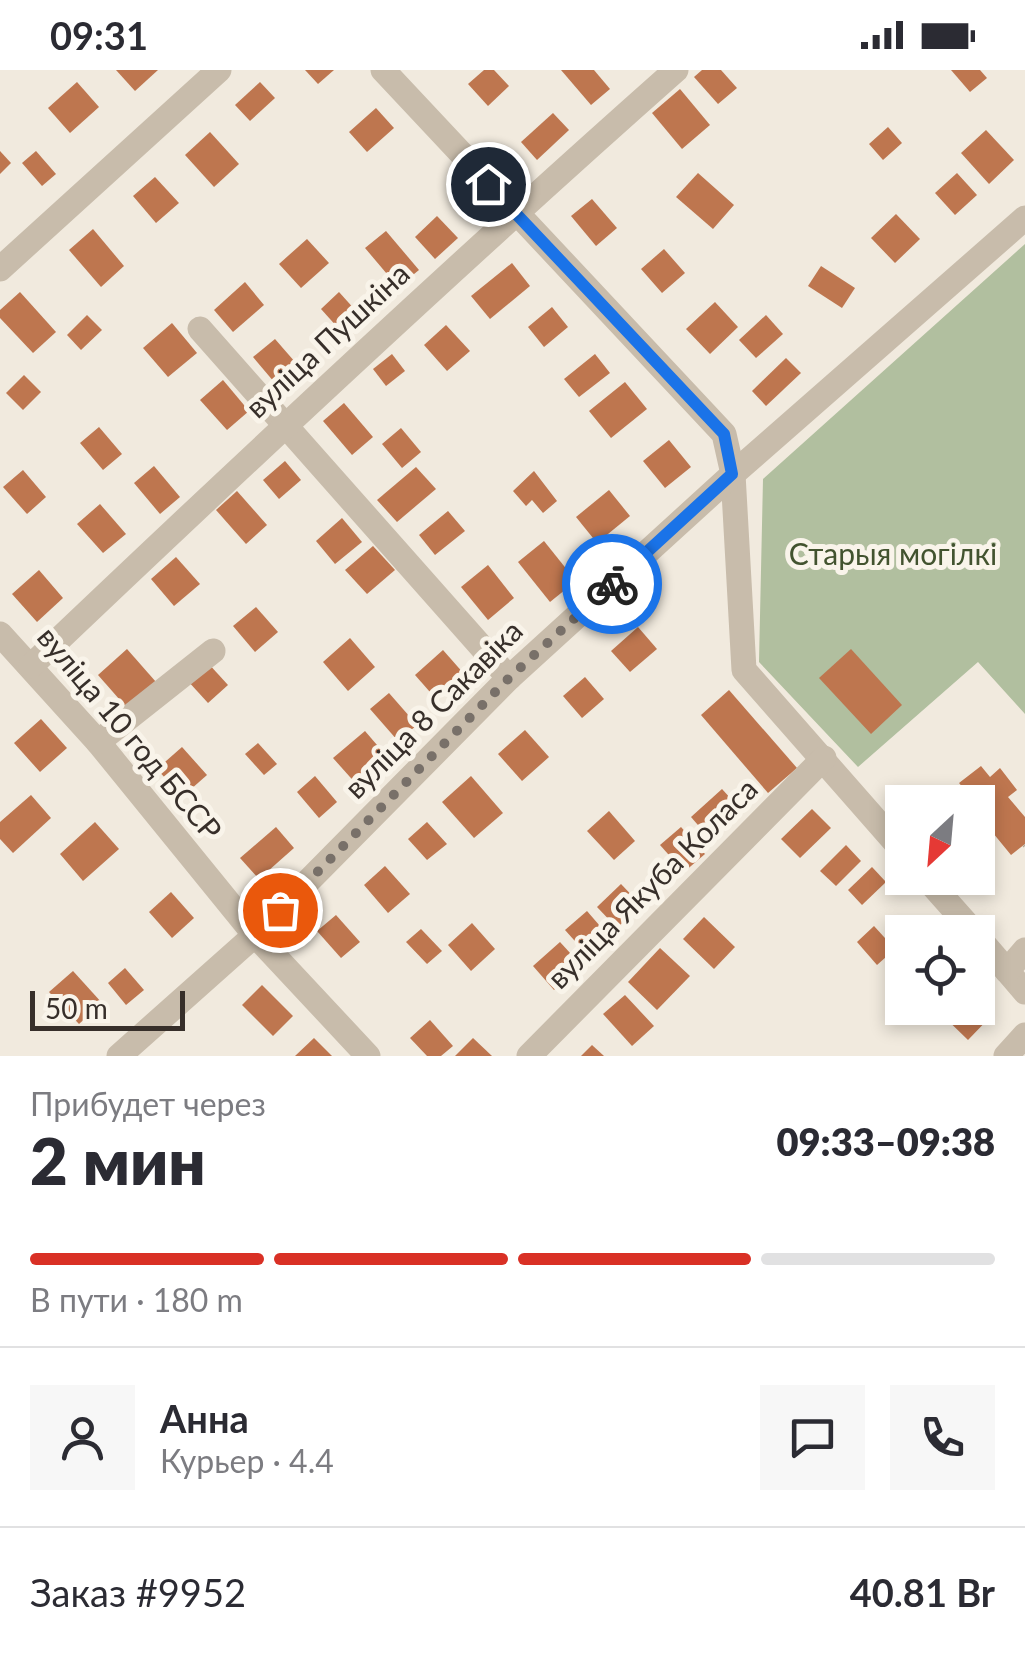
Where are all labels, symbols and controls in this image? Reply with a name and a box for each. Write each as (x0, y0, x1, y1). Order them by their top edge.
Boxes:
text: 09:31 (50, 12, 148, 58)
pin (446, 142, 531, 227)
icon: home (461, 157, 516, 212)
street label: вуліца Пушкіна (237, 255, 416, 424)
courier (562, 534, 662, 634)
park label: Старыя могілкі (789, 535, 997, 571)
icon: bike (585, 557, 640, 612)
street label: вуліца 8 Сакавіка (336, 612, 529, 805)
street label: вуліца 10 год БССР (31, 619, 230, 847)
street label: вуліца Якуба Коласа (539, 770, 764, 995)
north arrow (885, 785, 995, 895)
map controls (885, 785, 995, 1025)
pin (238, 868, 323, 953)
icon: bag (253, 883, 308, 938)
button: locate (885, 915, 995, 1025)
scale bar (30, 986, 185, 1030)
text: 50 m (45, 991, 108, 1025)
text: Прибудет через (30, 1084, 266, 1123)
text: 09:33–09:38 (776, 1118, 995, 1164)
text: 2 мин (30, 1121, 206, 1199)
text: В пути · 180 m (30, 1280, 243, 1319)
button: person (30, 1385, 135, 1490)
button: chat (760, 1385, 865, 1490)
button: phone (890, 1385, 995, 1490)
text: Анна (160, 1395, 249, 1441)
text: Курьер · 4.4 (160, 1441, 334, 1480)
text: Заказ #9952 (30, 1569, 246, 1615)
text: 40.81 Br (850, 1569, 995, 1615)

